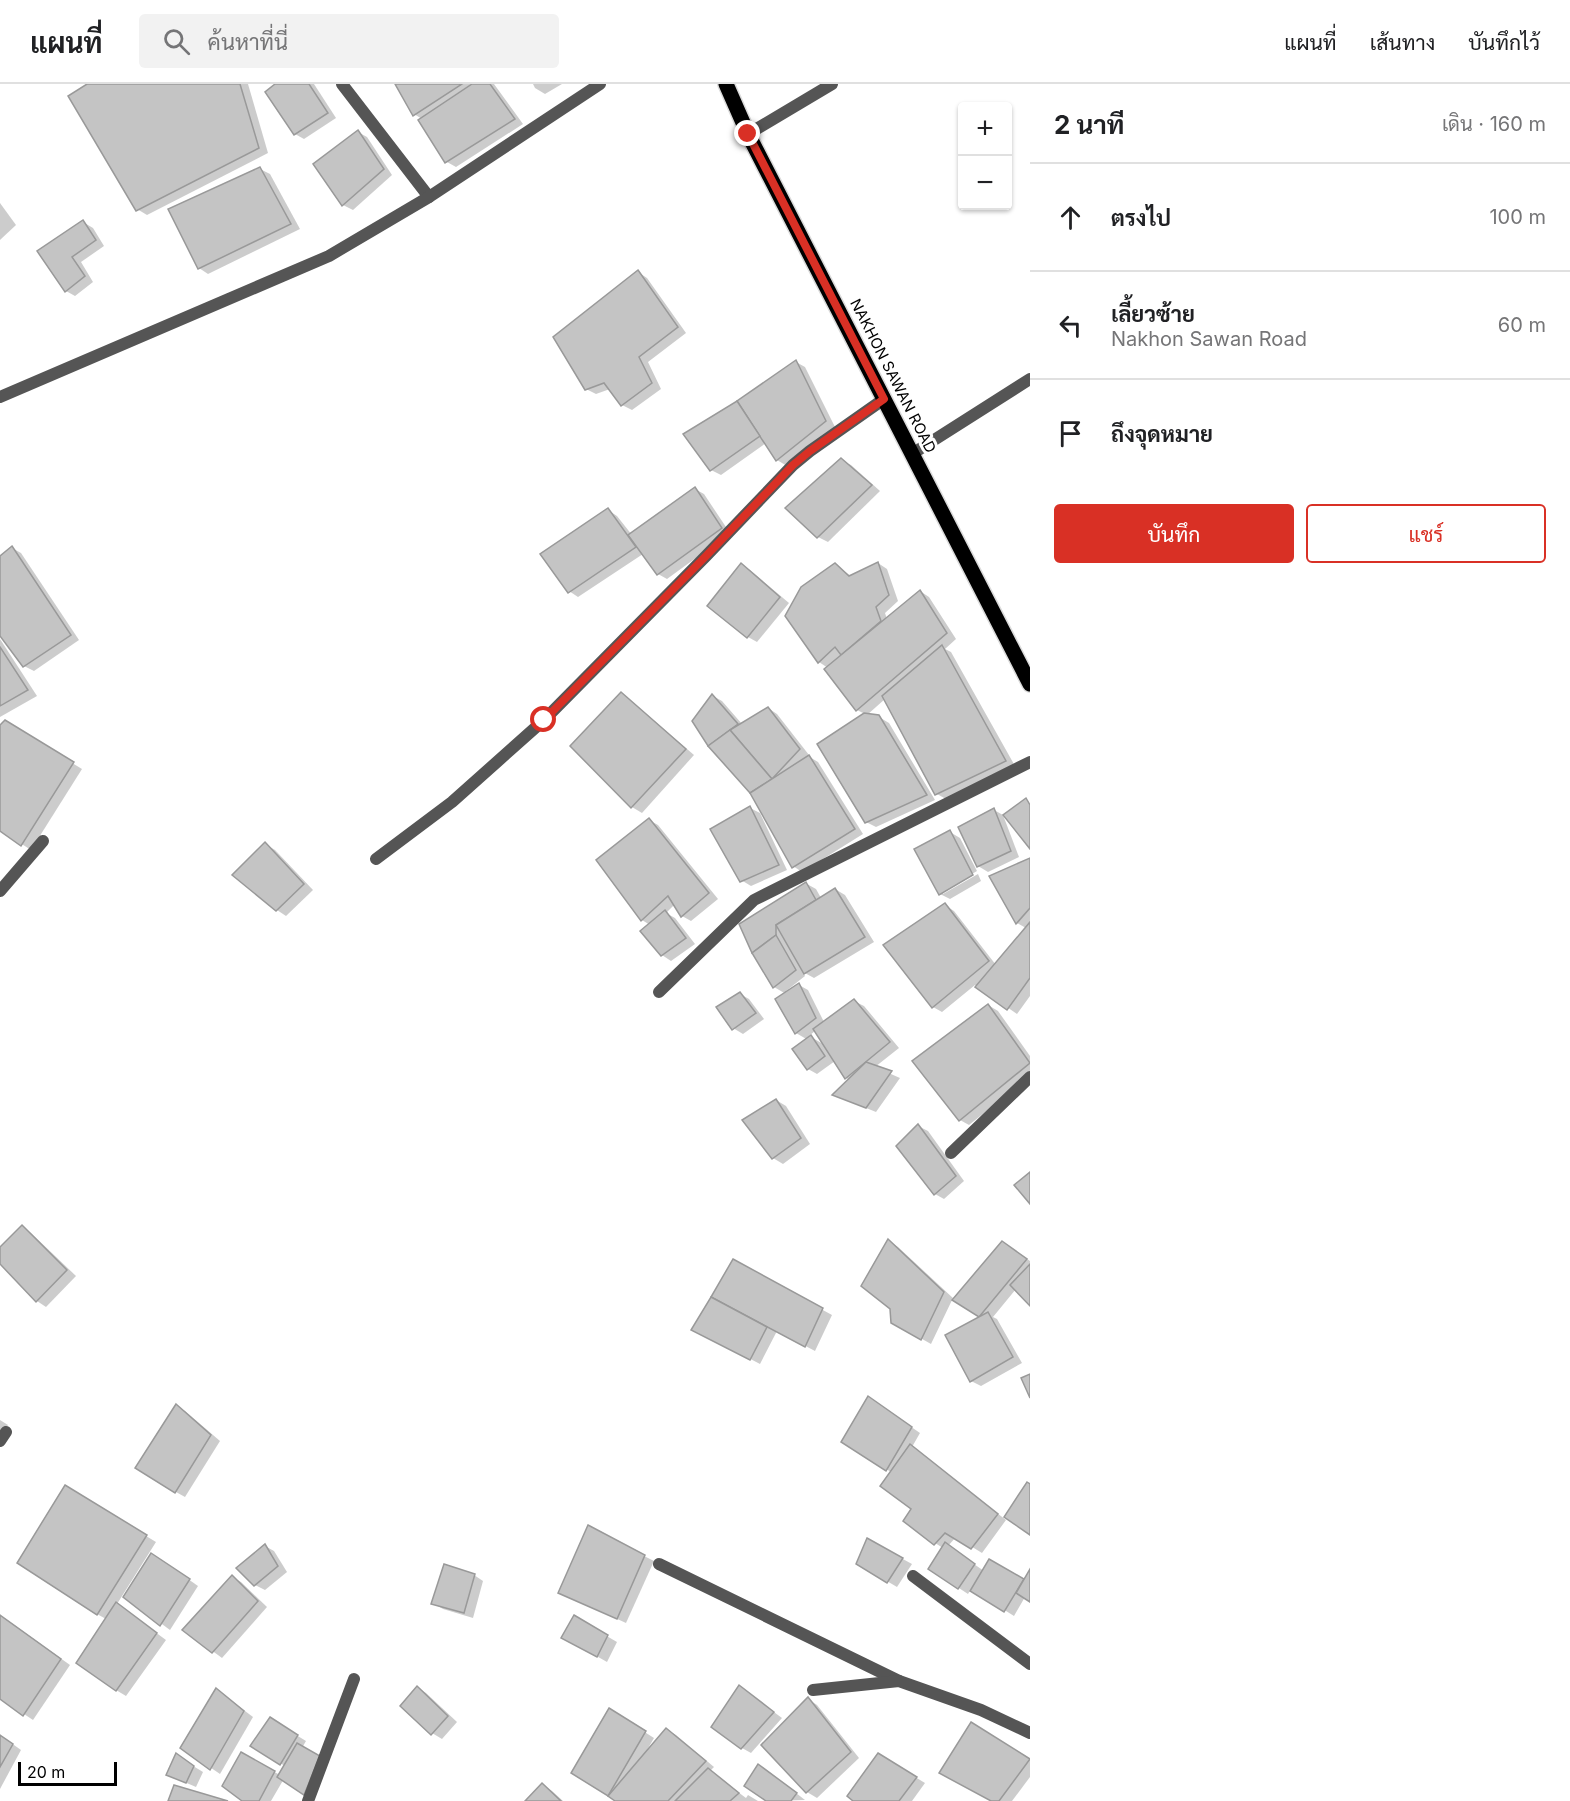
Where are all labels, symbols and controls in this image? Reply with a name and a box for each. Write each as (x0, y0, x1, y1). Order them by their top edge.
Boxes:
search box (139, 14, 559, 68)
icon: search (160, 25, 193, 58)
text: แผนที่ (30, 26, 103, 60)
text: ค้นหาที่นี่ (208, 29, 288, 55)
text: แผนที่ (1284, 30, 1337, 55)
text: เส้นทาง (1370, 30, 1435, 55)
text: บันทึกไว้ (1468, 30, 1540, 55)
map controls (958, 102, 1012, 210)
button: + (958, 102, 1012, 156)
text: 2 นาที (1054, 109, 1124, 140)
text: เดิน · 160 m (1442, 112, 1546, 136)
route end (734, 120, 760, 146)
button: − (958, 156, 1012, 210)
icon: ahead (1054, 201, 1087, 234)
text: ตรงไป (1111, 205, 1171, 231)
text: 100 m (1489, 205, 1546, 229)
street label: NAKHON SAWAN ROAD (846, 295, 941, 456)
text: เลี้ยวซ้าย (1111, 301, 1195, 327)
icon: left (1054, 309, 1087, 342)
text: 60 m (1498, 313, 1546, 337)
text: Nakhon Sawan Road (1111, 327, 1307, 351)
icon: arrive (1054, 417, 1087, 450)
text: ถึงจุดหมาย (1111, 421, 1213, 447)
button: บันทึก (1054, 504, 1294, 563)
button: แชร์ (1306, 504, 1546, 563)
route start (530, 706, 556, 732)
scale bar (18, 1759, 117, 1786)
text: 20 m (27, 1762, 65, 1782)

